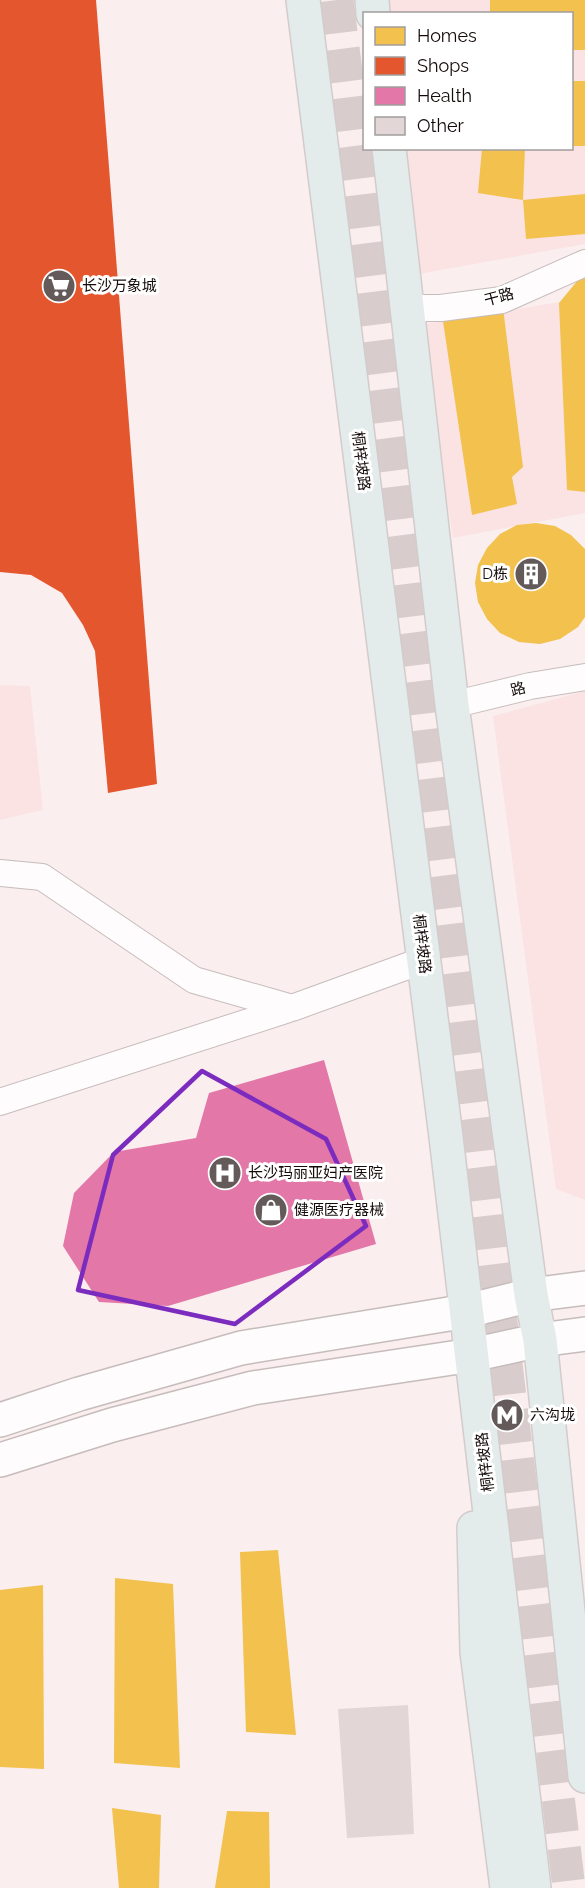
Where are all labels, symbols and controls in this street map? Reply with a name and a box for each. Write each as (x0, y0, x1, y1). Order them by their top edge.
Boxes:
legend (363, 12, 573, 150)
text: Homes (417, 25, 477, 46)
text: Shops (417, 55, 469, 76)
text: Health (417, 85, 472, 106)
text: Other (417, 115, 465, 136)
supermarket icon: 长沙万象城 (41, 268, 77, 304)
place label: 长沙万象城 (82, 277, 157, 295)
street label: 干路 (482, 284, 516, 310)
street label: 桐梓坡路 (348, 430, 374, 492)
building icon: D栋 (513, 556, 549, 592)
place label: D栋 (482, 565, 508, 583)
street label: 路 (509, 678, 527, 700)
street label: 桐梓坡路 (409, 913, 435, 975)
hospital icon: 长沙玛丽亚妇产医院 (207, 1155, 243, 1191)
place label: 长沙玛丽亚妇产医院 (248, 1164, 383, 1182)
shop icon: 健源医疗器械 (253, 1192, 289, 1228)
place label: 健源医疗器械 (294, 1201, 384, 1219)
metro station icon: 六沟垅 (489, 1397, 525, 1433)
place label: 六沟垅 (530, 1406, 575, 1424)
street label: 桐梓坡路 (472, 1431, 498, 1493)

